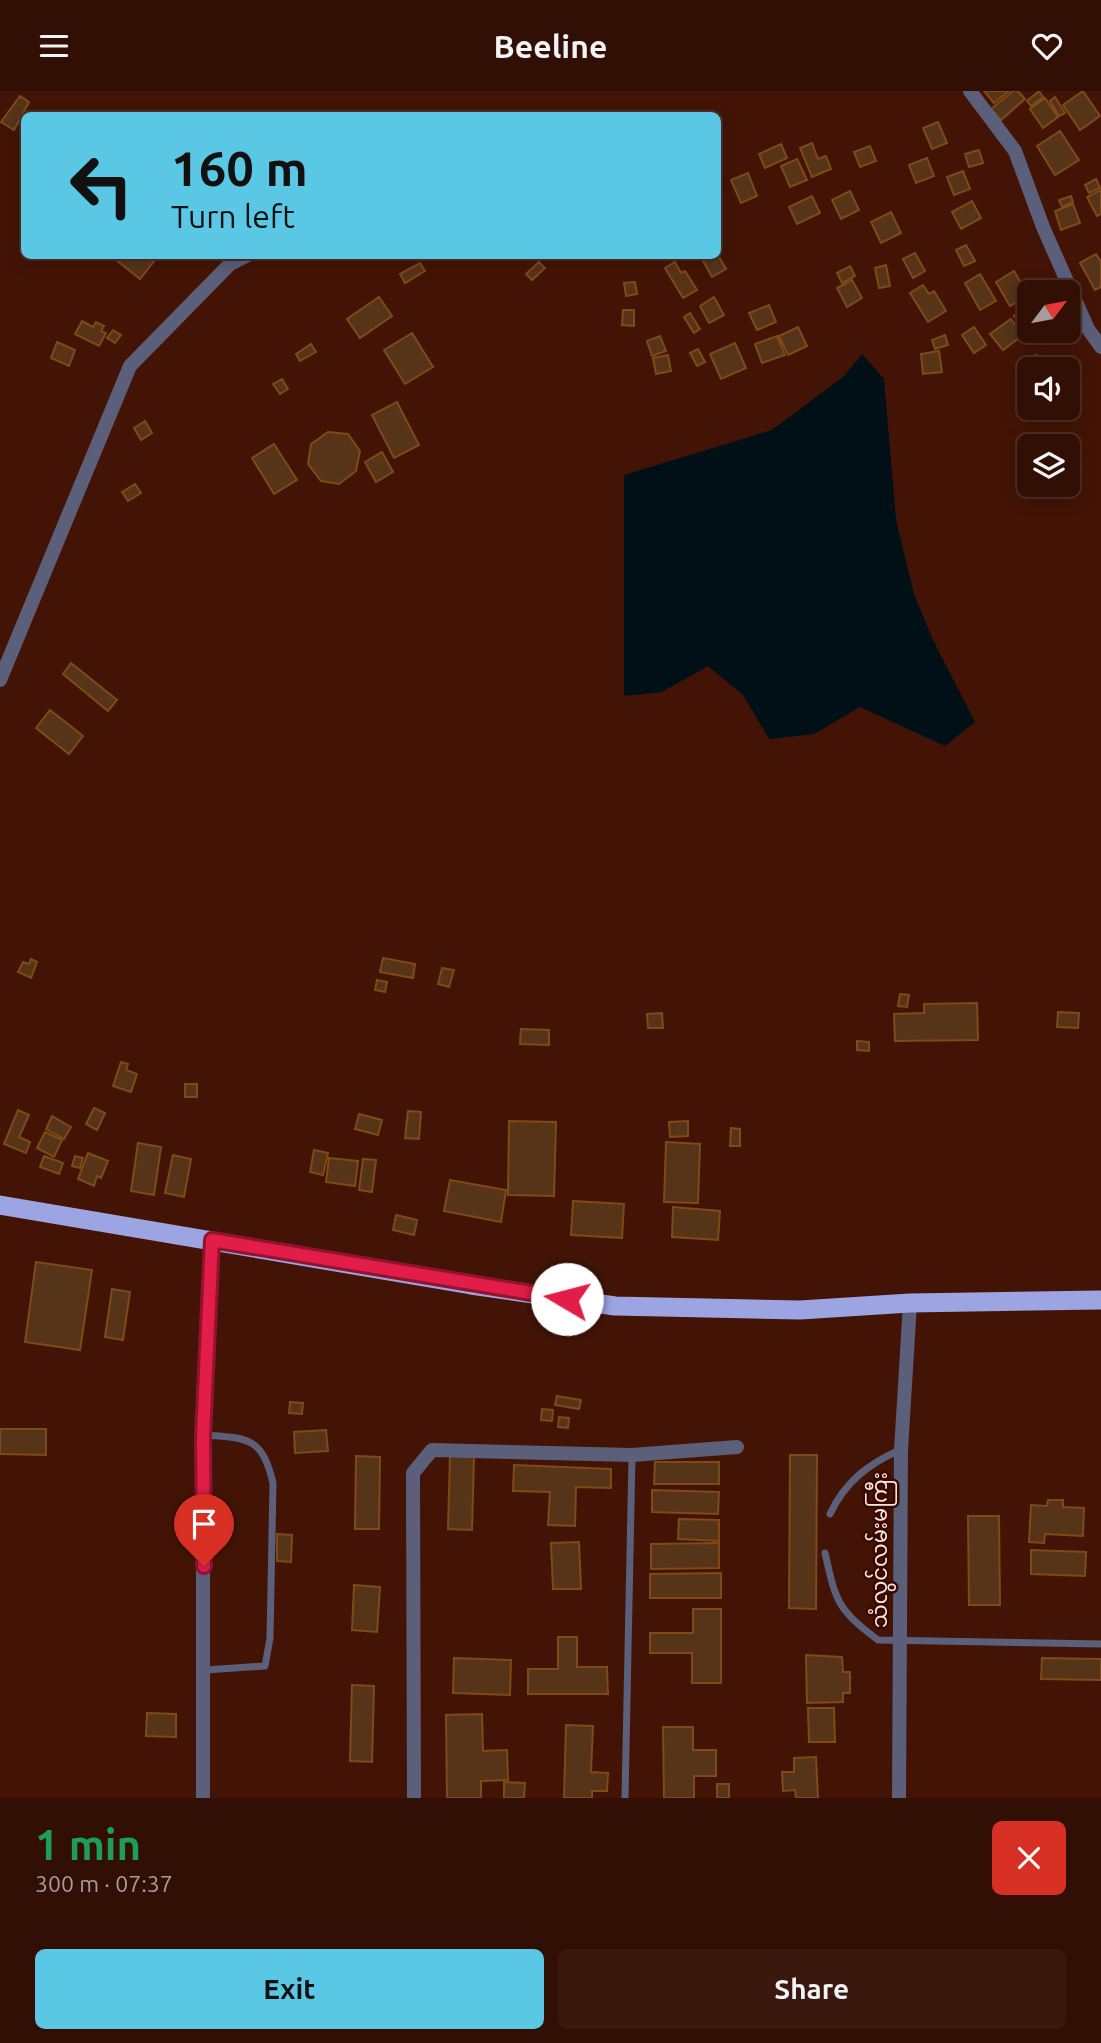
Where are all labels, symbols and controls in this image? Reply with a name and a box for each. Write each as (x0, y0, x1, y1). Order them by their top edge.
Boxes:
icon: menu (35, 27, 73, 65)
icon: heart (1028, 27, 1066, 65)
text: Beeline (494, 28, 607, 64)
icon: left (56, 140, 147, 231)
text: 160 m (171, 140, 308, 195)
text: Turn left (171, 198, 295, 234)
north arrow (1017, 280, 1080, 343)
map controls (1017, 280, 1080, 497)
button: sound (1017, 357, 1080, 420)
button: layers (1017, 434, 1080, 497)
position arrow (530, 1262, 604, 1336)
street label: သံလွင်လမ်းမကြီး (864, 1472, 897, 1628)
pin (174, 1494, 234, 1566)
icon: arrive (185, 1505, 223, 1543)
text: 1 min (35, 1821, 141, 1868)
button: close (992, 1821, 1066, 1895)
text: 300 m · 07:37 (35, 1871, 173, 1896)
button: Exit (35, 1949, 544, 2029)
button: Share (558, 1949, 1066, 2029)

